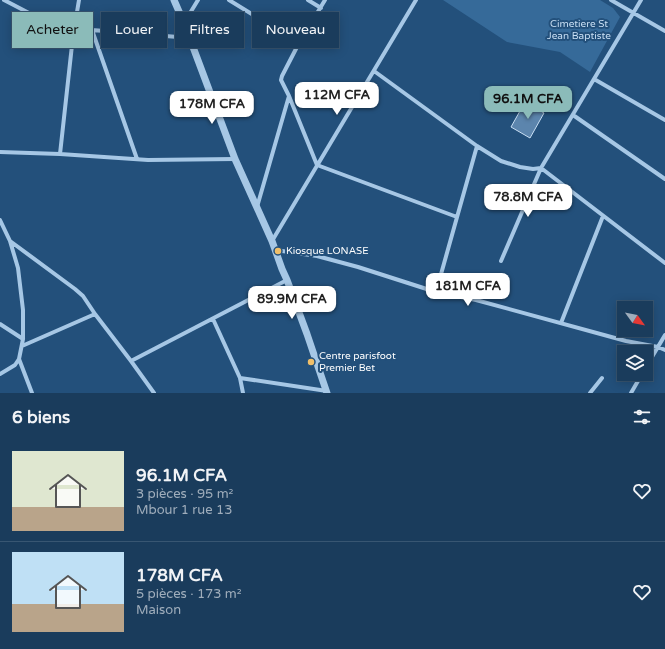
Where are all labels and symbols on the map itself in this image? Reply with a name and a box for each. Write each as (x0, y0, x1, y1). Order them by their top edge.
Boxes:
park label: Cimetiere St Jean Baptiste (547, 18, 611, 42)
pin: 112M CFA (296, 82, 378, 116)
pin: 96.1M CFA (482, 86, 574, 120)
pin: 178M CFA (171, 91, 253, 125)
pin: 78.8M CFA (482, 184, 574, 218)
place label: Kiosque LONASE (286, 245, 369, 257)
marker: Kiosque LONASE (273, 246, 283, 256)
pin: 181M CFA (427, 273, 509, 307)
pin: 89.9M CFA (246, 286, 338, 320)
north arrow (617, 301, 653, 337)
place label: Centre parisfoot Premier Bet (319, 350, 396, 374)
marker: Centre parisfoot Premier Bet (306, 357, 316, 367)

